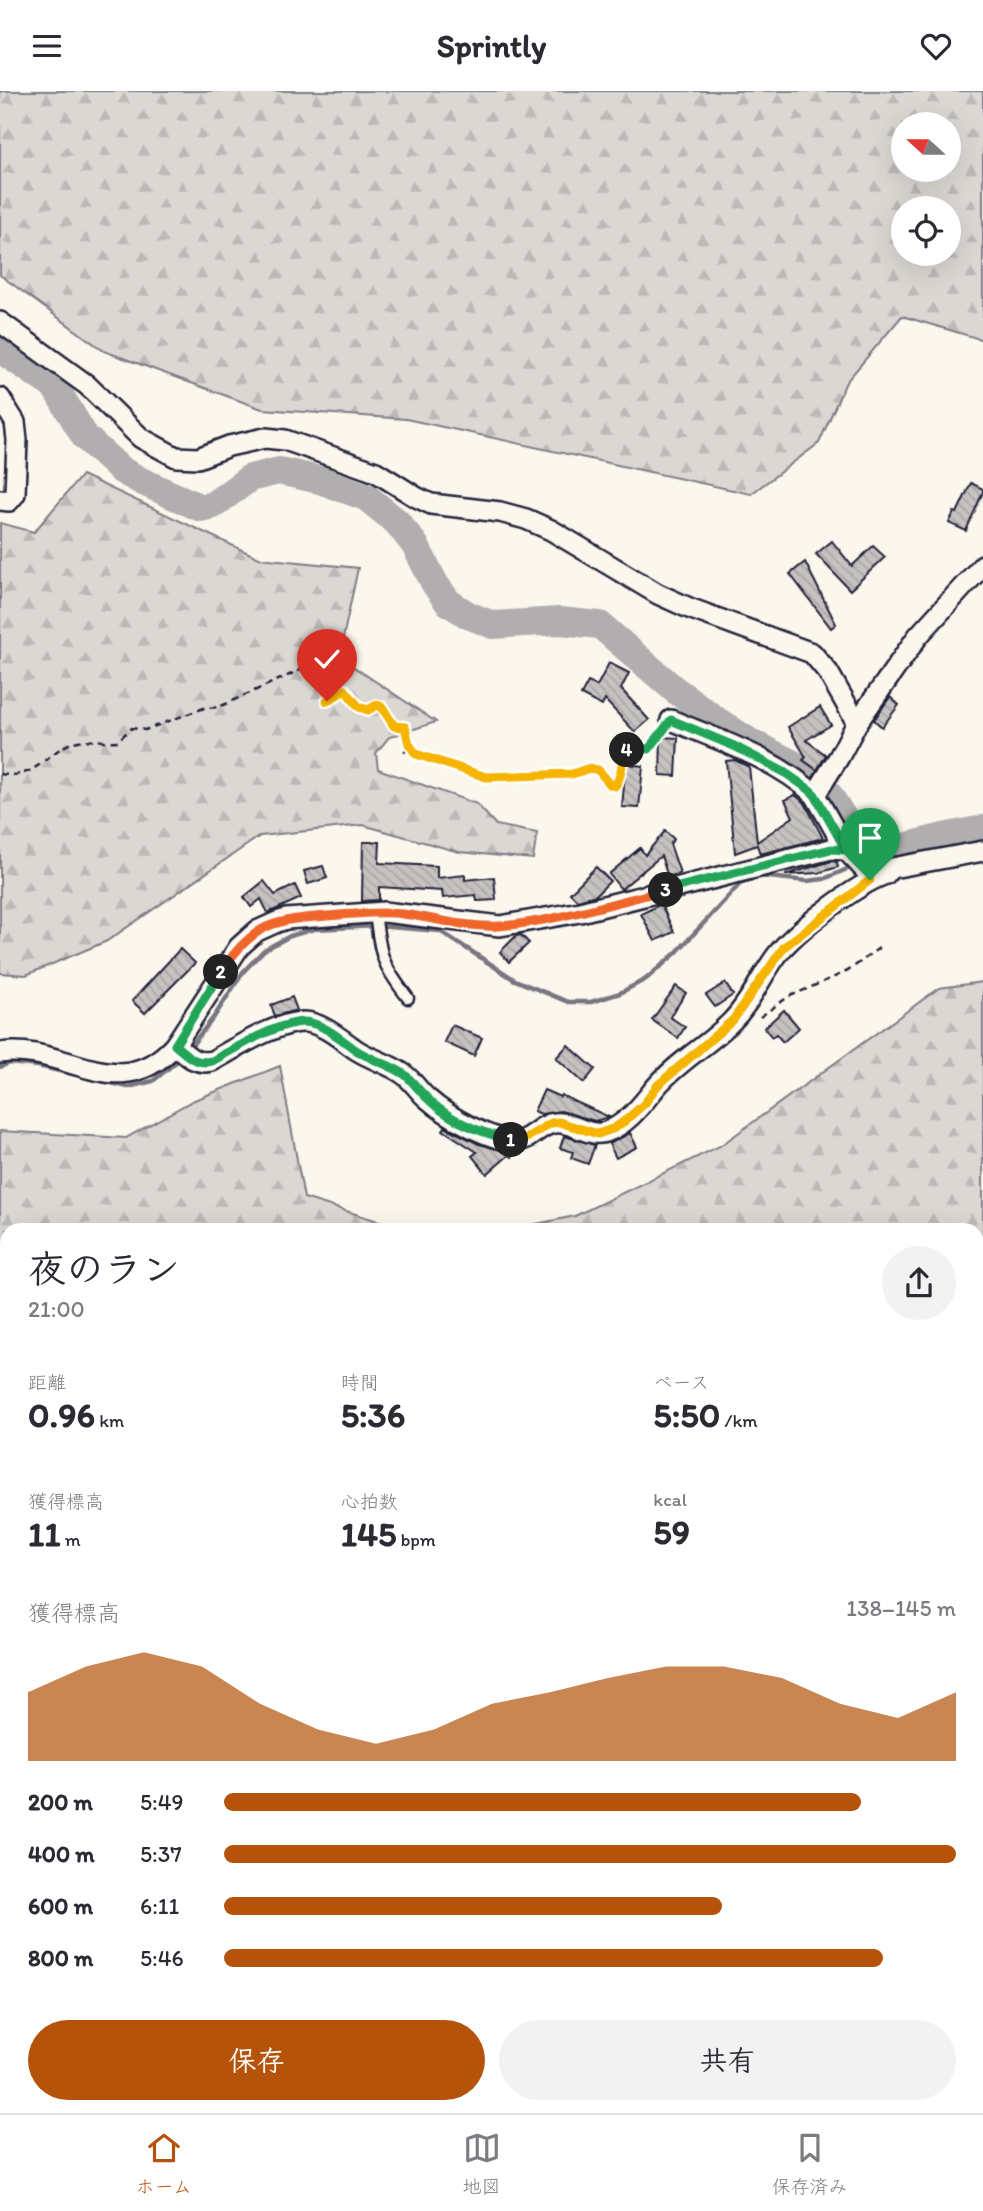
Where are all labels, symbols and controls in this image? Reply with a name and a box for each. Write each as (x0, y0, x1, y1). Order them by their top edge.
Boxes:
icon: menu (28, 27, 66, 65)
text: Sprintly (437, 27, 546, 65)
icon: heart (917, 27, 955, 65)
north arrow (891, 112, 961, 182)
map controls (891, 112, 961, 266)
button: locate (891, 196, 961, 266)
pin (297, 629, 357, 701)
icon: check (308, 640, 346, 678)
pin: 4 (610, 733, 644, 767)
text: 4 (621, 738, 632, 761)
pin (840, 808, 900, 880)
icon: arrive (851, 819, 889, 857)
pin: 3 (648, 873, 684, 907)
text: 3 (660, 878, 671, 901)
pin: 2 (204, 955, 238, 989)
text: 2 (216, 960, 226, 983)
pin: 1 (494, 1123, 528, 1157)
text: 1 (506, 1128, 515, 1151)
text: 夜のラン (28, 1246, 180, 1292)
button: share (882, 1246, 956, 1320)
text: 21:00 (28, 1295, 85, 1323)
text: 距離 (28, 1371, 66, 1394)
text: 時間 (341, 1371, 379, 1394)
text: ペース (653, 1371, 709, 1394)
text: 0.96 (28, 1394, 95, 1436)
text: 5:36 (341, 1394, 405, 1436)
text: 5:50 (653, 1394, 720, 1436)
text: km (95, 1409, 124, 1432)
text: /km (720, 1409, 758, 1432)
text: kcal (653, 1488, 687, 1511)
text: 獲得標高 (28, 1490, 104, 1513)
text: 心拍数 (341, 1490, 398, 1513)
text: 59 (653, 1511, 690, 1553)
text: 11 (28, 1513, 60, 1555)
text: 145 (341, 1513, 396, 1555)
text: m (60, 1528, 81, 1551)
text: bpm (396, 1528, 436, 1551)
text: 138–145 m (846, 1594, 956, 1622)
text: 獲得標高 (28, 1599, 120, 1627)
text: 200 m (28, 1788, 93, 1816)
text: 5:49 (140, 1788, 184, 1816)
text: 400 m (28, 1840, 95, 1868)
text: 5:37 (140, 1840, 182, 1868)
text: 600 m (28, 1892, 93, 1920)
text: 6:11 (140, 1892, 179, 1920)
text: 800 m (28, 1944, 93, 1972)
text: 5:46 (140, 1944, 184, 1972)
button: 保存 (28, 2020, 485, 2100)
button: 共有 (499, 2020, 956, 2100)
tab: ホーム (135, 2129, 192, 2198)
tab: 地図 (463, 2129, 501, 2198)
tab: 保存済み (772, 2129, 848, 2198)

